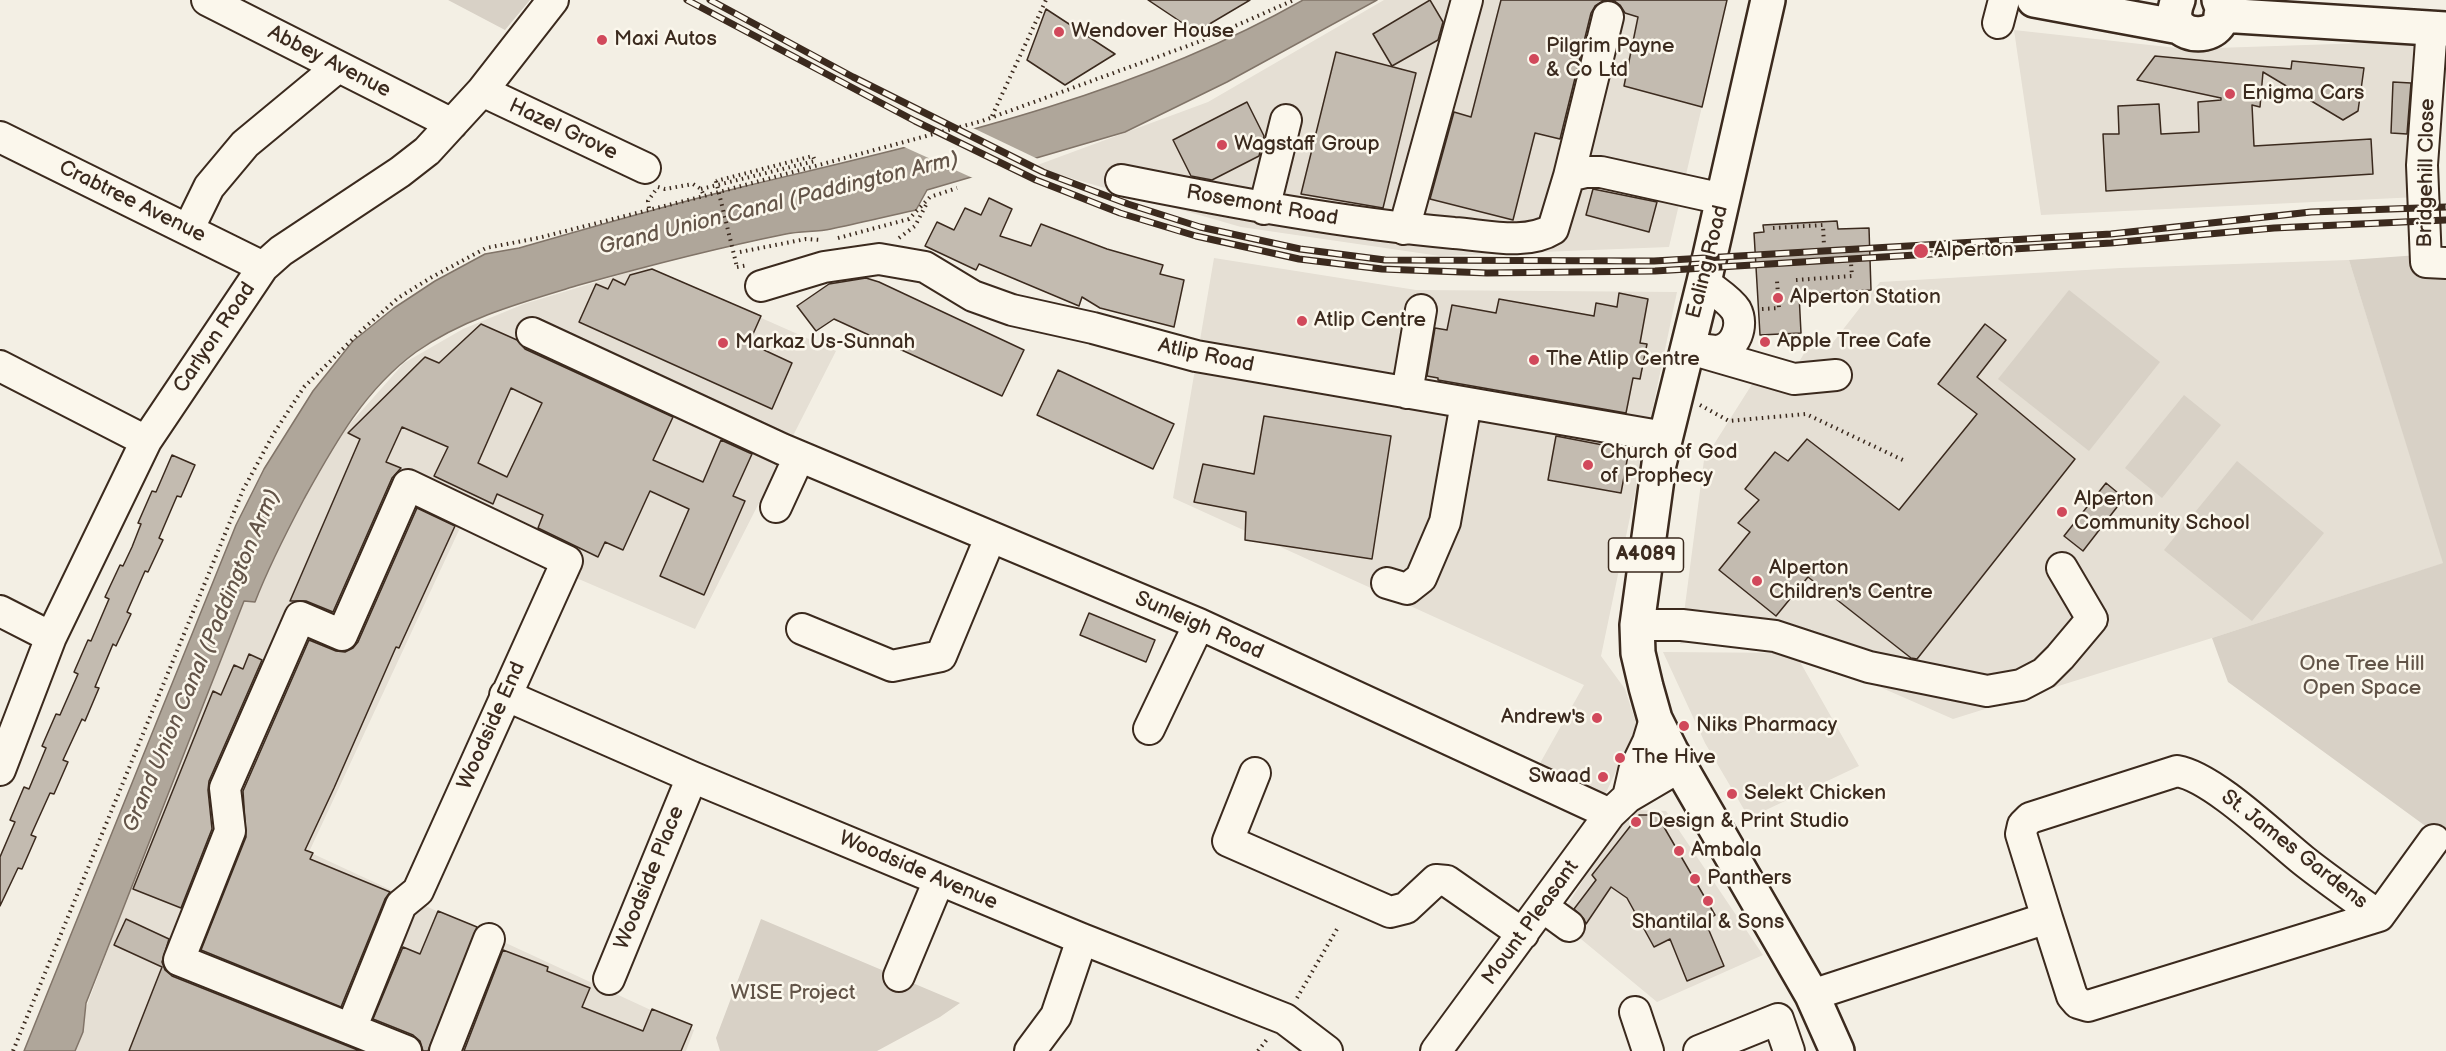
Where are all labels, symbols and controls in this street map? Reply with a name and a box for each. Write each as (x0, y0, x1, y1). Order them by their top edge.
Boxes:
place label: Wendover House (1071, 19, 1234, 45)
street label: Abbey Avenue (263, 20, 395, 104)
marker: Wendover House (1052, 25, 1066, 39)
place label: Maxi Autos (614, 27, 717, 53)
marker: Maxi Autos (595, 33, 609, 47)
place label: Pilgrim Payne & Co Ltd (1546, 34, 1674, 84)
marker: Pilgrim Payne & Co Ltd (1527, 52, 1541, 66)
place label: Enigma Cars (2242, 81, 2364, 107)
marker: Enigma Cars (2223, 87, 2237, 101)
street label: Hazel Grove (505, 94, 621, 166)
street label: Bridgehill Close (2413, 98, 2441, 248)
place label: Wagstaff Group (1234, 132, 1380, 158)
marker: Wagstaff Group (1215, 138, 1229, 152)
water label: Grand Union Canal (Paddington Arm) (597, 147, 961, 261)
street label: Crabtree Avenue (54, 156, 210, 248)
street label: Rosemont Road (1184, 180, 1340, 232)
street label: Ealing Road (1682, 203, 1734, 321)
place label: Alperton (1934, 238, 2014, 264)
marker: Alperton (1912, 242, 1930, 260)
street label: Carlyon Road (169, 278, 261, 398)
place label: Alperton Station (1790, 285, 1941, 311)
marker: Alperton Station (1771, 291, 1785, 305)
place label: Atlip Centre (1314, 308, 1426, 334)
marker: Atlip Centre (1295, 314, 1309, 328)
place label: Apple Tree Cafe (1777, 329, 1931, 355)
place label: Markaz Us-Sunnah (735, 330, 915, 356)
street label: Atlip Road (1156, 334, 1256, 378)
marker: Apple Tree Cafe (1758, 335, 1772, 349)
marker: Markaz Us-Sunnah (716, 336, 730, 350)
place label: The Atlip Centre (1546, 347, 1700, 373)
marker: The Atlip Centre (1527, 353, 1541, 367)
place label: Church of God of Prophecy (1600, 440, 1737, 490)
marker: Church of God of Prophecy (1581, 458, 1595, 472)
water label: Grand Union Canal (Paddington Arm) (118, 486, 286, 836)
place label: Alperton Community School (2074, 487, 2250, 537)
marker: Alperton Community School (2055, 505, 2069, 519)
road number: A4089 (1608, 538, 1684, 572)
place label: Alperton Children's Centre (1769, 556, 1933, 606)
marker: Alperton Children's Centre (1750, 574, 1764, 588)
street label: Sunleigh Road (1131, 586, 1267, 666)
park label: One Tree Hill Open Space (2300, 652, 2424, 702)
street label: Woodside End (453, 658, 531, 794)
place label: Andrew's (1501, 705, 1585, 731)
marker: Andrew's (1590, 711, 1604, 725)
place label: Niks Pharmacy (1696, 713, 1837, 739)
marker: Niks Pharmacy (1677, 719, 1691, 733)
place label: The Hive (1632, 745, 1716, 771)
marker: The Hive (1613, 751, 1627, 765)
place label: Swaad (1529, 764, 1591, 790)
marker: Swaad (1596, 770, 1610, 784)
place label: Selekt Chicken (1744, 781, 1886, 807)
street label: St. James Gardens (2216, 785, 2372, 915)
marker: Selekt Chicken (1725, 787, 1739, 801)
street label: Woodside Place (610, 803, 690, 953)
place label: Design & Print Studio (1648, 809, 1849, 835)
marker: Design & Print Studio (1629, 815, 1643, 829)
street label: Woodside Avenue (835, 826, 1001, 916)
place label: Ambala (1691, 838, 1762, 864)
marker: Ambala (1672, 844, 1686, 858)
street label: Mount Pleasant (1477, 856, 1585, 990)
place label: Panthers (1707, 866, 1792, 892)
marker: Panthers (1688, 872, 1702, 886)
marker: Shantilal & Sons (1701, 894, 1715, 908)
place label: Shantilal & Sons (1632, 910, 1784, 936)
park label: WISE Project (731, 981, 855, 1007)

